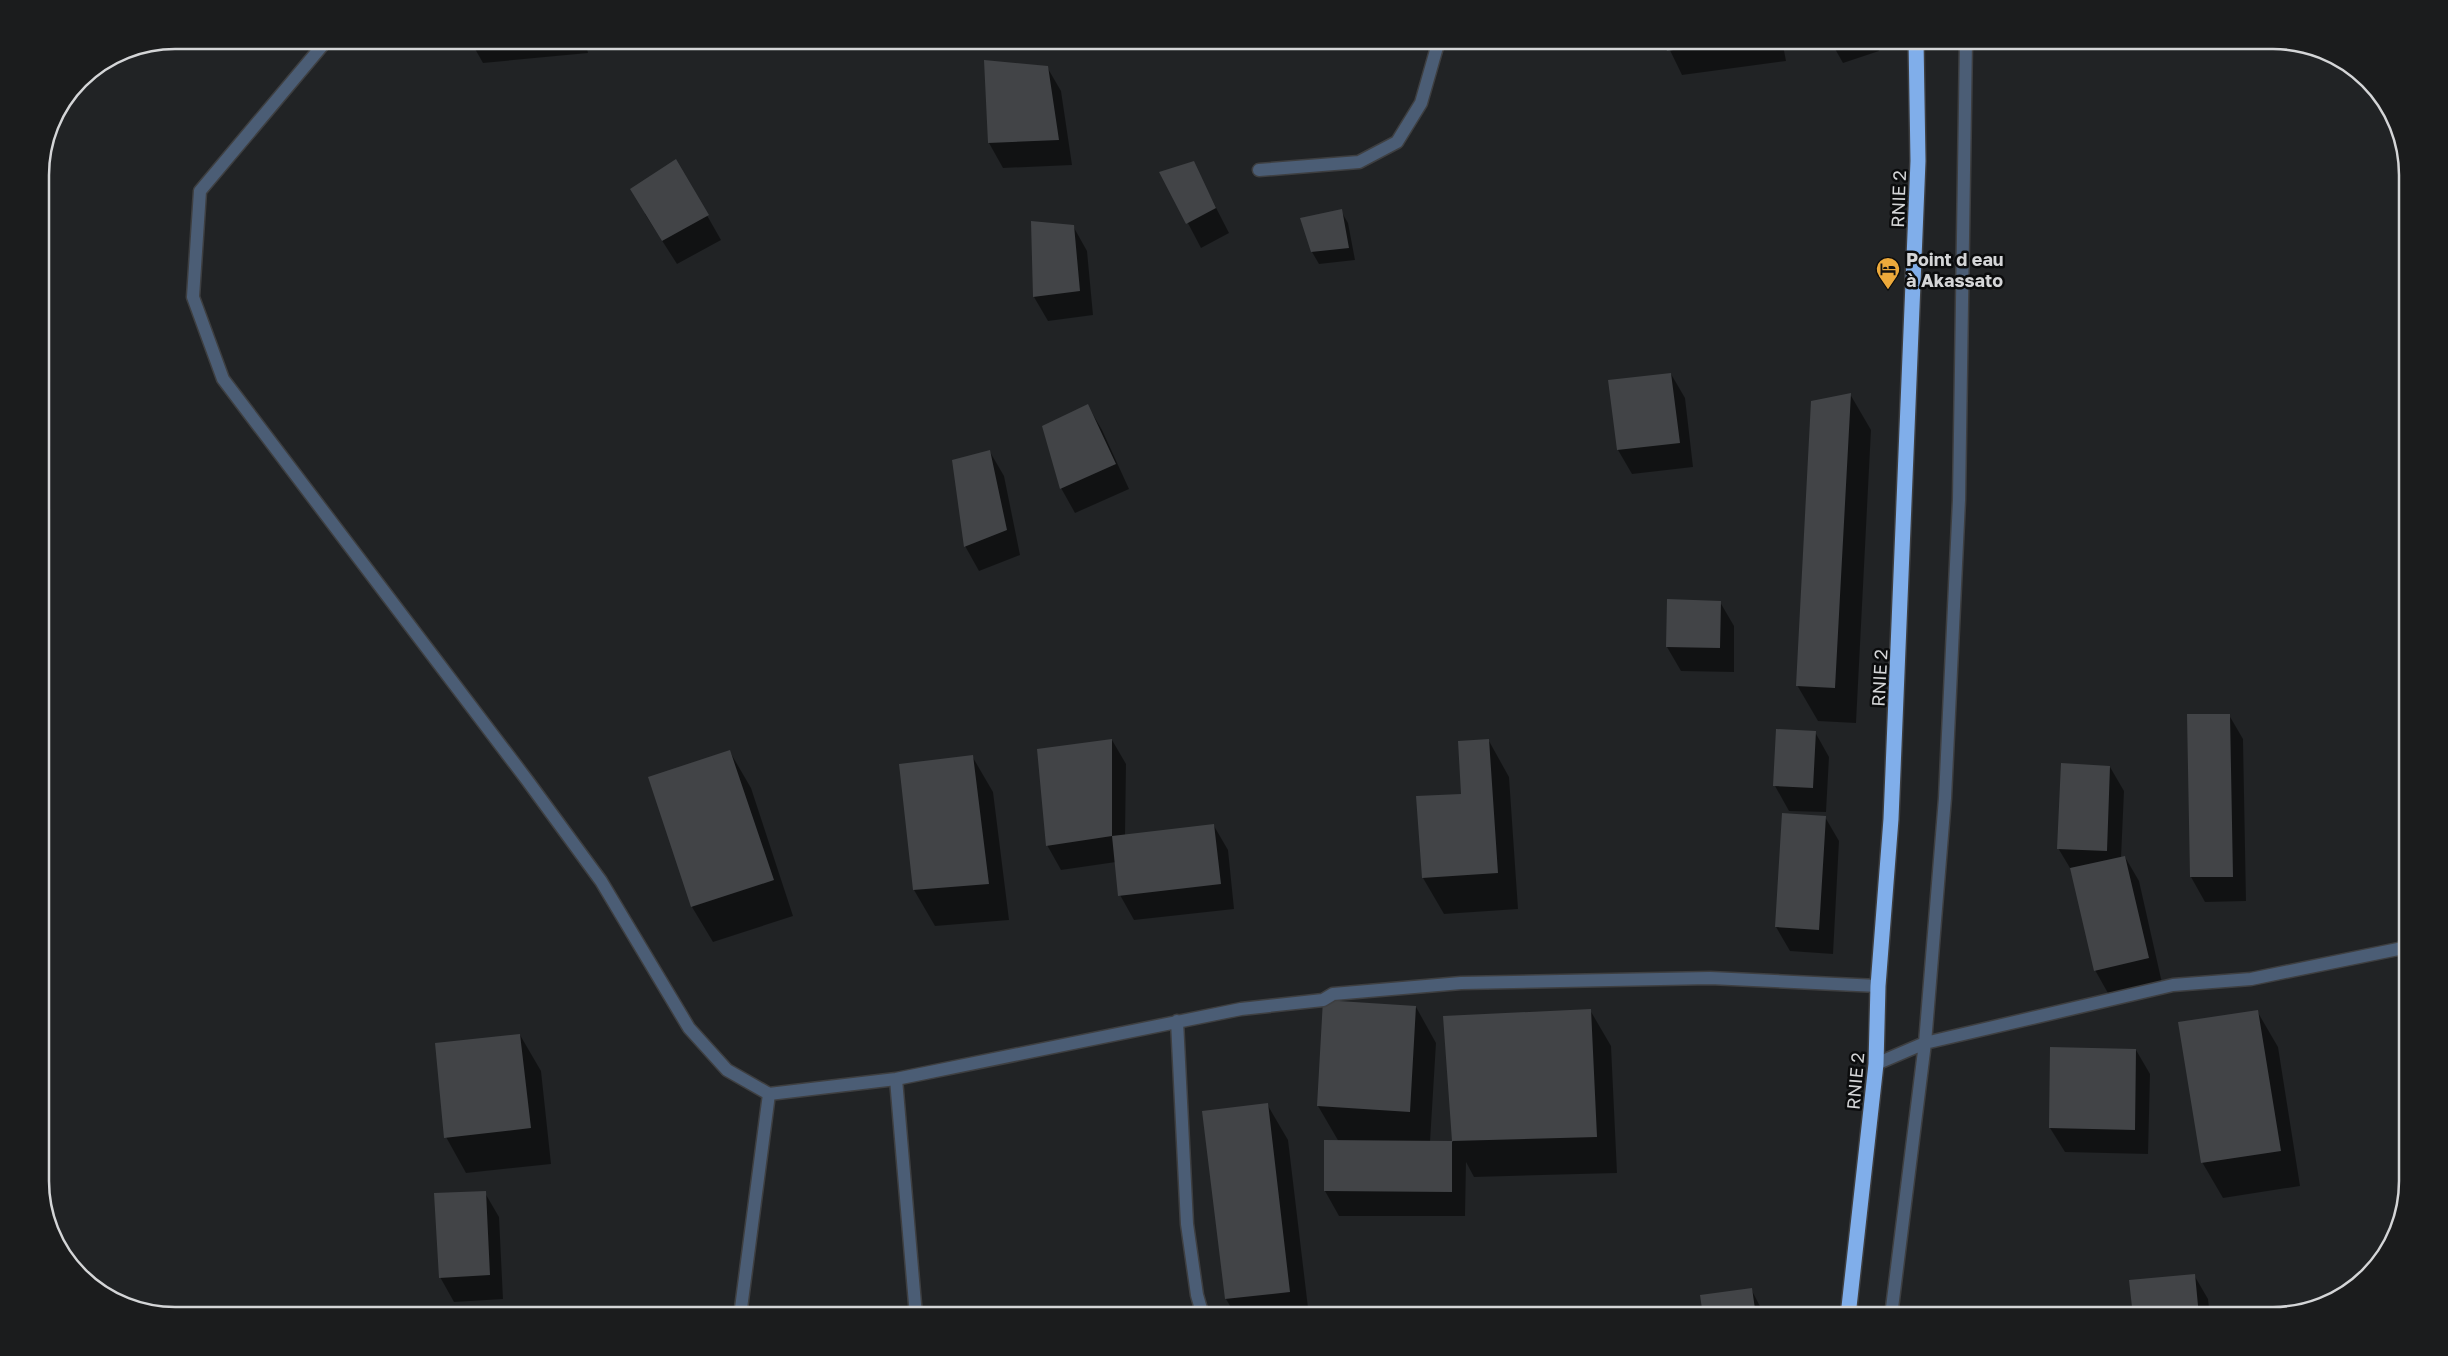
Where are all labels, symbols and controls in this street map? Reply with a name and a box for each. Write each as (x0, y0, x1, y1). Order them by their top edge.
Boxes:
street label: RNIE 2 (1886, 170, 1910, 228)
place label: Point d eau à Akassato (1906, 248, 2004, 291)
hotel icon: Point d eau à Akassato (1875, 256, 1901, 290)
street label: RNIE 2 (1867, 649, 1891, 707)
street label: RNIE 2 (1842, 1051, 1868, 1111)

